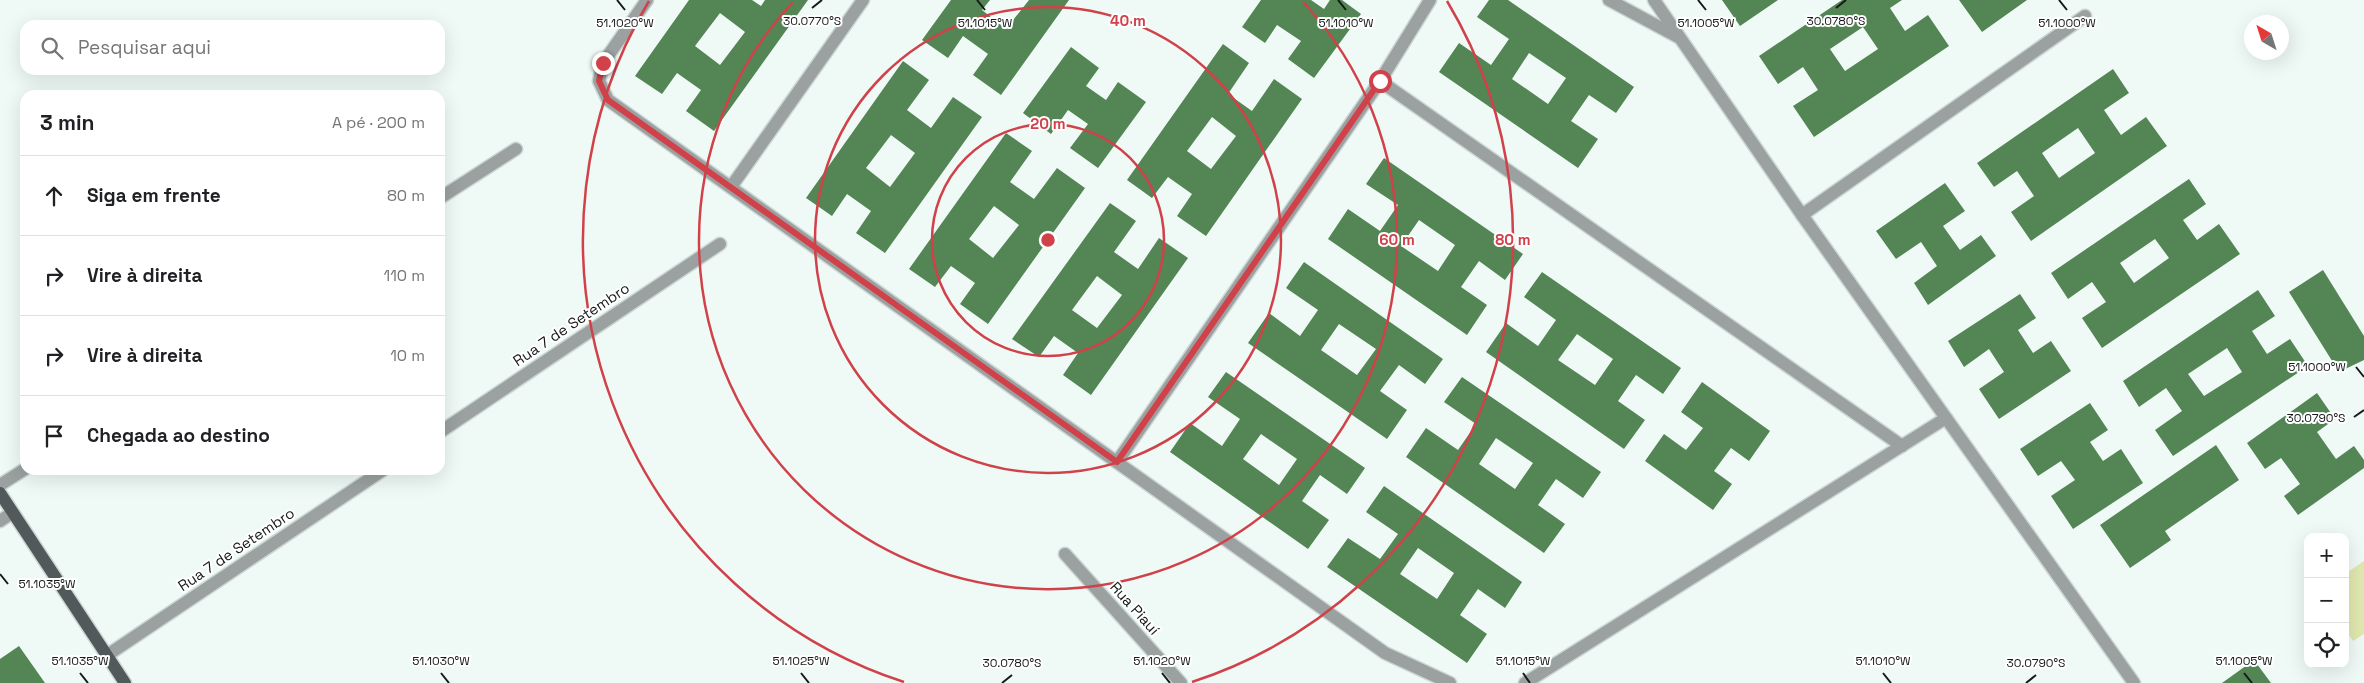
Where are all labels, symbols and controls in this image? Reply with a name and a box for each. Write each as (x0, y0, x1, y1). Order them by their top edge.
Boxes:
text: 40 m (1110, 11, 1146, 30)
text: 30.0770°S (783, 13, 841, 29)
text: 30.0780°S (1807, 13, 1865, 29)
text: 51.1020°W (596, 15, 654, 31)
text: 51.1015°W (958, 15, 1013, 31)
text: 51.1010°W (1318, 15, 1374, 31)
text: 51.1005°W (1677, 15, 1735, 31)
text: 51.1000°W (2038, 15, 2096, 31)
north arrow (2244, 15, 2289, 60)
search box (20, 20, 445, 75)
icon: search (38, 34, 66, 62)
text: Pesquisar aqui (78, 35, 211, 60)
route end (592, 52, 615, 75)
route start (1369, 70, 1392, 93)
text: 3 min (40, 109, 95, 136)
text: A pé · 200 m (332, 112, 425, 133)
text: 20 m (1030, 114, 1066, 133)
icon: ahead (40, 182, 68, 210)
text: Siga em frente (87, 183, 221, 208)
text: 80 m (387, 185, 425, 206)
text: 60 m (1379, 230, 1415, 249)
text: 80 m (1495, 230, 1531, 249)
centre of rings (1039, 231, 1057, 249)
icon: right (40, 262, 68, 290)
text: Vire à direita (87, 263, 203, 288)
text: 110 m (383, 265, 425, 286)
street label: Rua 7 de Setembro (509, 278, 633, 370)
icon: right (40, 342, 68, 370)
text: Vire à direita (87, 343, 203, 368)
text: 10 m (390, 345, 425, 366)
text: 51.1000°W (2288, 359, 2346, 375)
text: 30.0790°S (2287, 410, 2345, 426)
icon: arrive (40, 422, 68, 450)
text: Chegada ao destino (87, 423, 270, 448)
street label: Rua 7 de Setembro (174, 503, 298, 595)
map controls (2304, 533, 2349, 668)
button: + (2304, 533, 2349, 578)
text: 51.1035°W (19, 576, 76, 592)
street label: Rua Piauí (1106, 577, 1164, 639)
button: − (2304, 578, 2349, 623)
button: locate (2304, 623, 2349, 668)
text: 51.1035°W (52, 653, 109, 669)
text: 51.1030°W (412, 653, 470, 669)
text: 51.1025°W (773, 653, 830, 669)
text: 51.1020°W (1133, 653, 1191, 669)
text: 51.1015°W (1496, 653, 1551, 669)
text: 51.1010°W (1855, 653, 1911, 669)
text: 51.1005°W (2215, 653, 2273, 669)
text: 30.0780°S (983, 655, 1041, 671)
text: 30.0790°S (2007, 655, 2065, 671)

